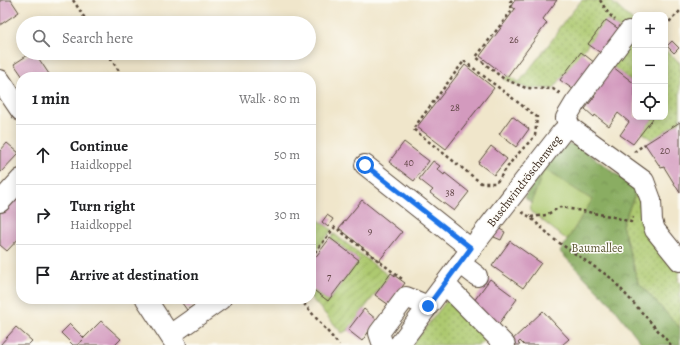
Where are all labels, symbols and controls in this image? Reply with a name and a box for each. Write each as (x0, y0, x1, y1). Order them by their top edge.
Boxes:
map controls (632, 12, 668, 120)
button: + (632, 12, 668, 48)
search box (16, 16, 316, 60)
icon: search (30, 27, 52, 49)
text: Search here (62, 28, 133, 48)
house number: 26 (509, 33, 519, 46)
button: − (632, 48, 668, 84)
button: locate (632, 84, 668, 120)
text: 1 min (32, 87, 70, 110)
text: Walk · 80 m (239, 90, 300, 107)
house number: 28 (450, 101, 460, 114)
street label: Buschwindröschenweg (483, 132, 565, 230)
text: Continue (70, 136, 128, 156)
icon: ahead (32, 144, 54, 166)
house number: 20 (660, 144, 670, 157)
text: 50 m (274, 146, 300, 163)
text: Haidkoppel (70, 156, 132, 173)
route start (356, 156, 374, 174)
house number: 40 (404, 156, 414, 169)
house number: 38 (445, 186, 455, 199)
text: Turn right (70, 196, 135, 216)
icon: right (32, 204, 54, 226)
text: 30 m (274, 206, 300, 223)
text: Haidkoppel (70, 216, 132, 233)
house number: 9 (368, 224, 373, 237)
park label: Baumallee (571, 240, 623, 256)
icon: arrive (32, 264, 54, 286)
text: Arrive at destination (70, 265, 199, 285)
house number: 7 (327, 270, 332, 283)
route end (419, 297, 437, 315)

